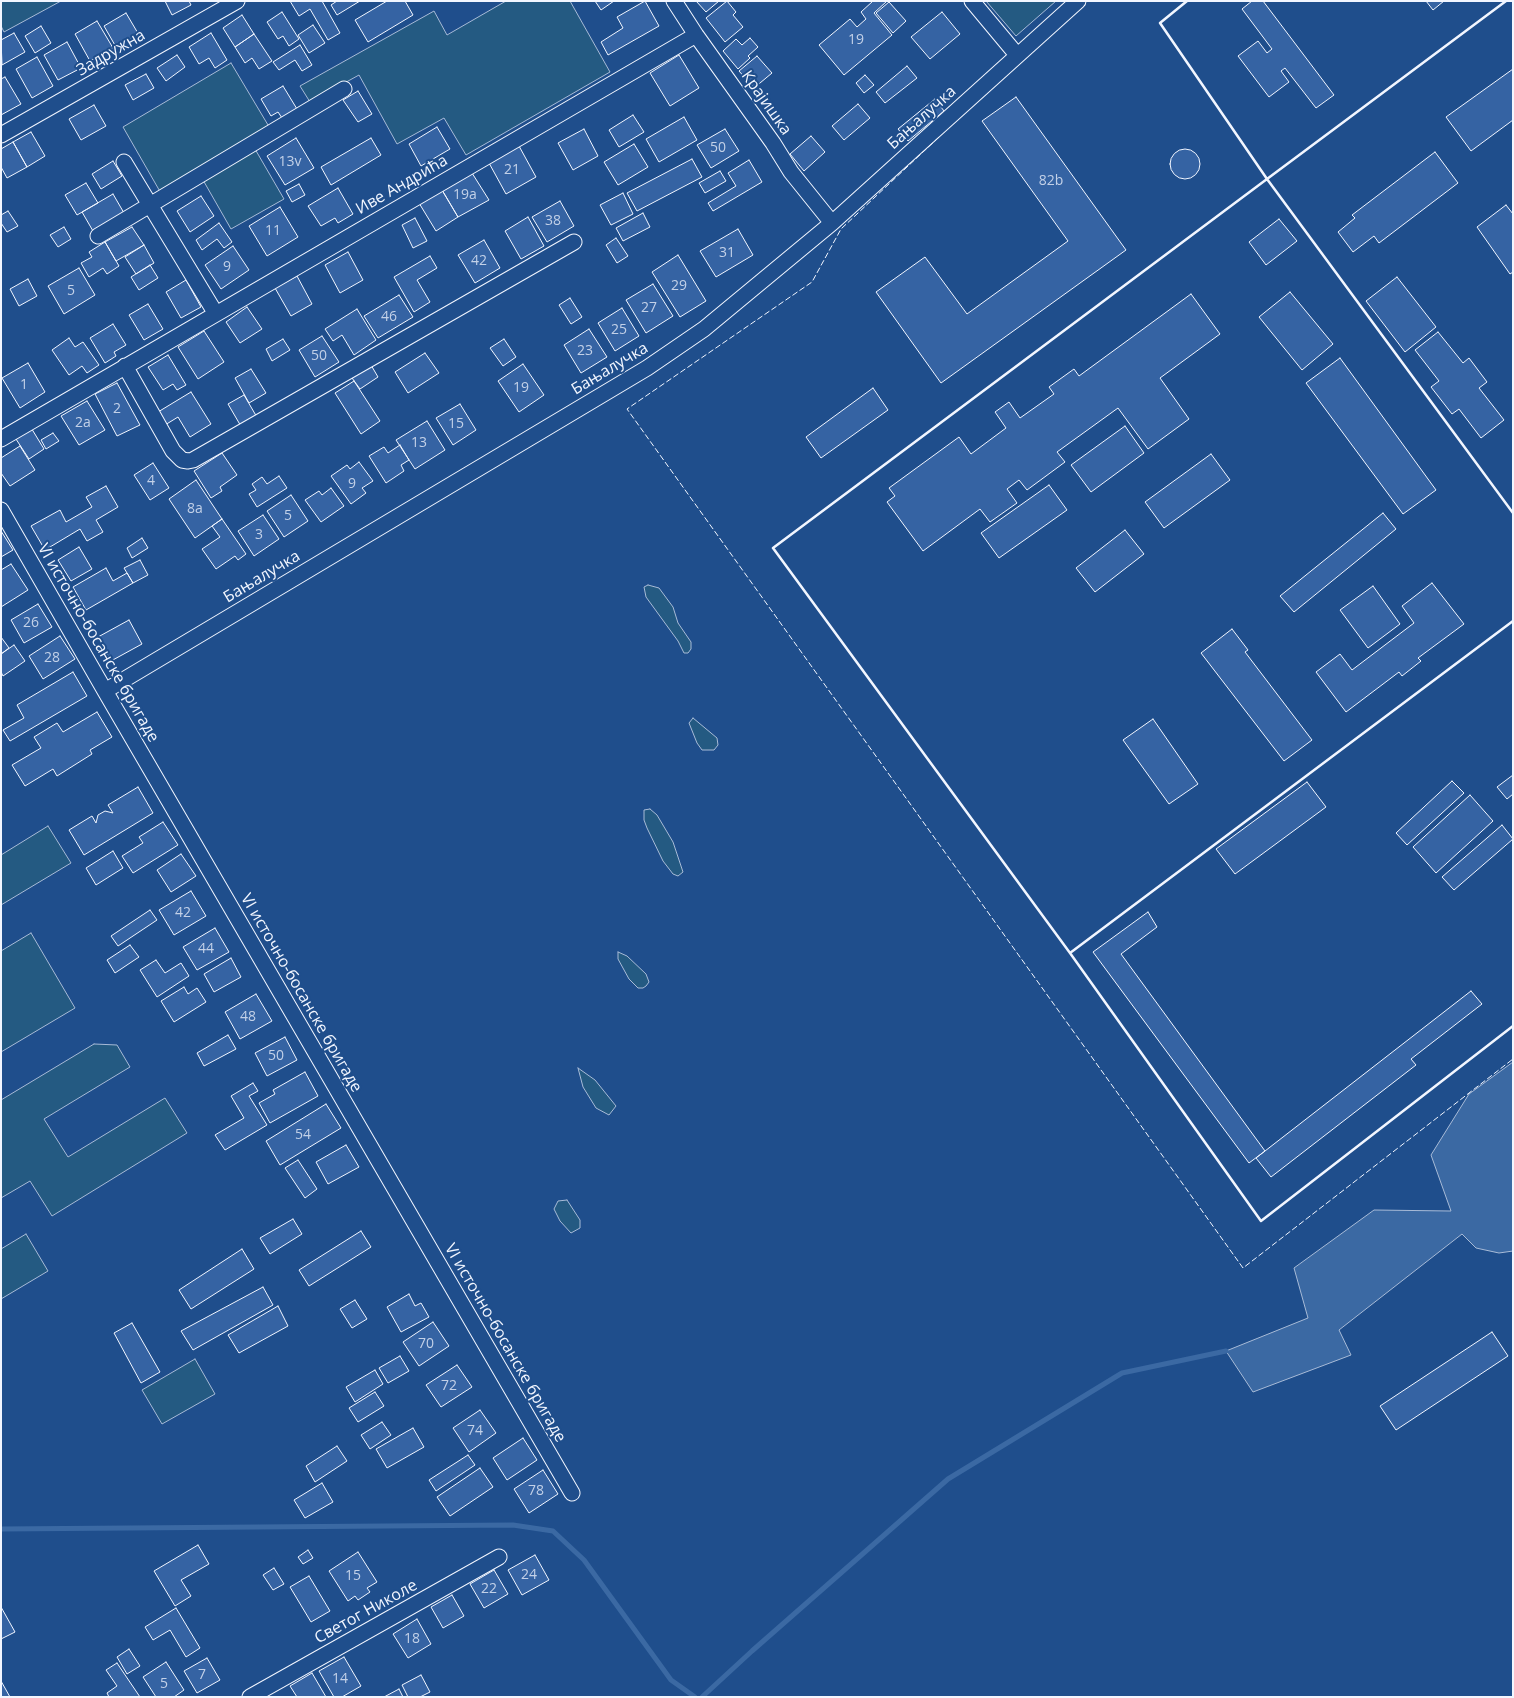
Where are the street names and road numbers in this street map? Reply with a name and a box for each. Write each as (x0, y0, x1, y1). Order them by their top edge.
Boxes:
street label: Задружна (73, 26, 149, 80)
street label: Крајишка (737, 67, 795, 139)
street label: Бањалучка (884, 82, 960, 154)
street label: Иве Андрића (353, 151, 451, 219)
street label: Бањалучка (568, 339, 652, 399)
street label: VI источно-босанске бригаде (33, 540, 163, 746)
street label: Бањалучка (220, 547, 304, 607)
street label: VI источно-босанске бригаде (236, 890, 366, 1096)
street label: VI источно-босанске бригаде (440, 1240, 570, 1446)
street label: Светог Николе (311, 1576, 421, 1648)

